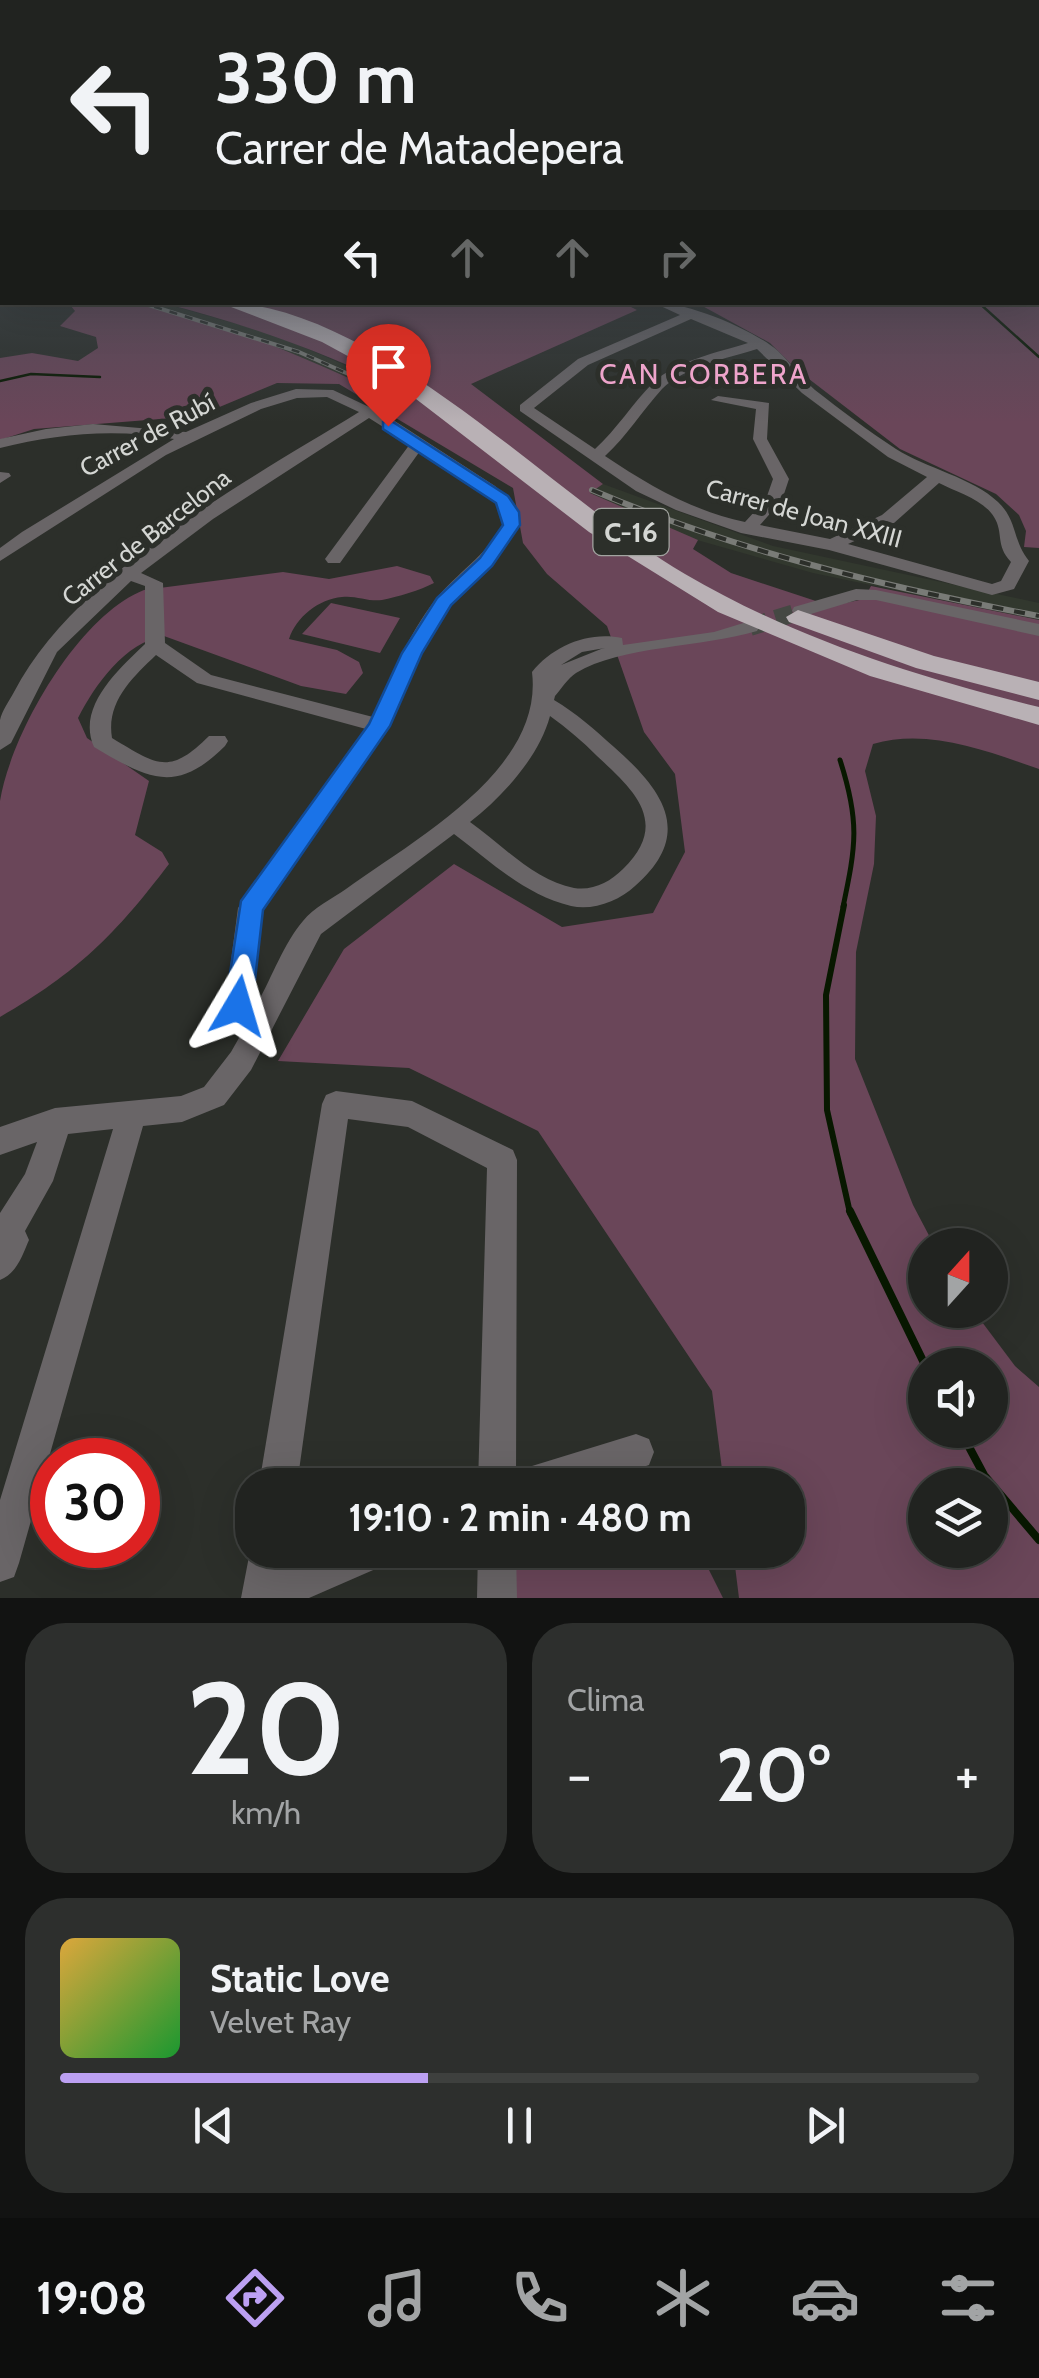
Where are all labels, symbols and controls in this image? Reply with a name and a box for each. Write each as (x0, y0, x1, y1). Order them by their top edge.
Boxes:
text: 330 m (215, 35, 416, 121)
icon: left (50, 40, 180, 170)
text: Carrer de Matadepera (215, 121, 624, 175)
icon: left (335, 230, 390, 285)
icon: ahead (440, 230, 495, 285)
icon: ahead (545, 230, 600, 285)
icon: right (650, 230, 705, 285)
pin (346, 324, 431, 427)
icon: arrive (361, 339, 416, 394)
district label: CAN CORBERA (599, 357, 809, 391)
street label: Carrer de Rubí (74, 387, 220, 483)
street label: Carrer de Barcelona (56, 462, 236, 612)
street label: Carrer de Joan XXIII (703, 472, 905, 554)
road number: C-16 (594, 509, 668, 555)
position arrow (186, 954, 290, 1058)
north arrow (908, 1228, 1008, 1328)
map controls (908, 1228, 1008, 1568)
button: sound (908, 1348, 1008, 1448)
speed limit sign: 30 (30, 1438, 160, 1568)
button: layers (908, 1468, 1008, 1568)
text: 19:10 · 2 min · 480 m (348, 1494, 692, 1541)
text: 20 (186, 1649, 346, 1807)
text: Clima (567, 1680, 644, 1719)
text: 20° (716, 1729, 830, 1820)
text: − (567, 1741, 591, 1808)
text: + (955, 1741, 979, 1808)
text: km/h (231, 1793, 301, 1832)
text: Static Love (210, 1955, 389, 2002)
text: Velvet Ray (210, 2002, 351, 2041)
icon: previous (186, 2098, 241, 2153)
icon: pause (492, 2098, 547, 2153)
icon: next (798, 2098, 853, 2153)
icon: directions (220, 2263, 290, 2333)
icon: music (362, 2263, 432, 2333)
icon: phone (505, 2263, 575, 2333)
icon: climate (648, 2263, 718, 2333)
icon: car (790, 2263, 860, 2333)
icon: filters (933, 2263, 1003, 2333)
text: 19:08 (36, 2271, 147, 2325)

